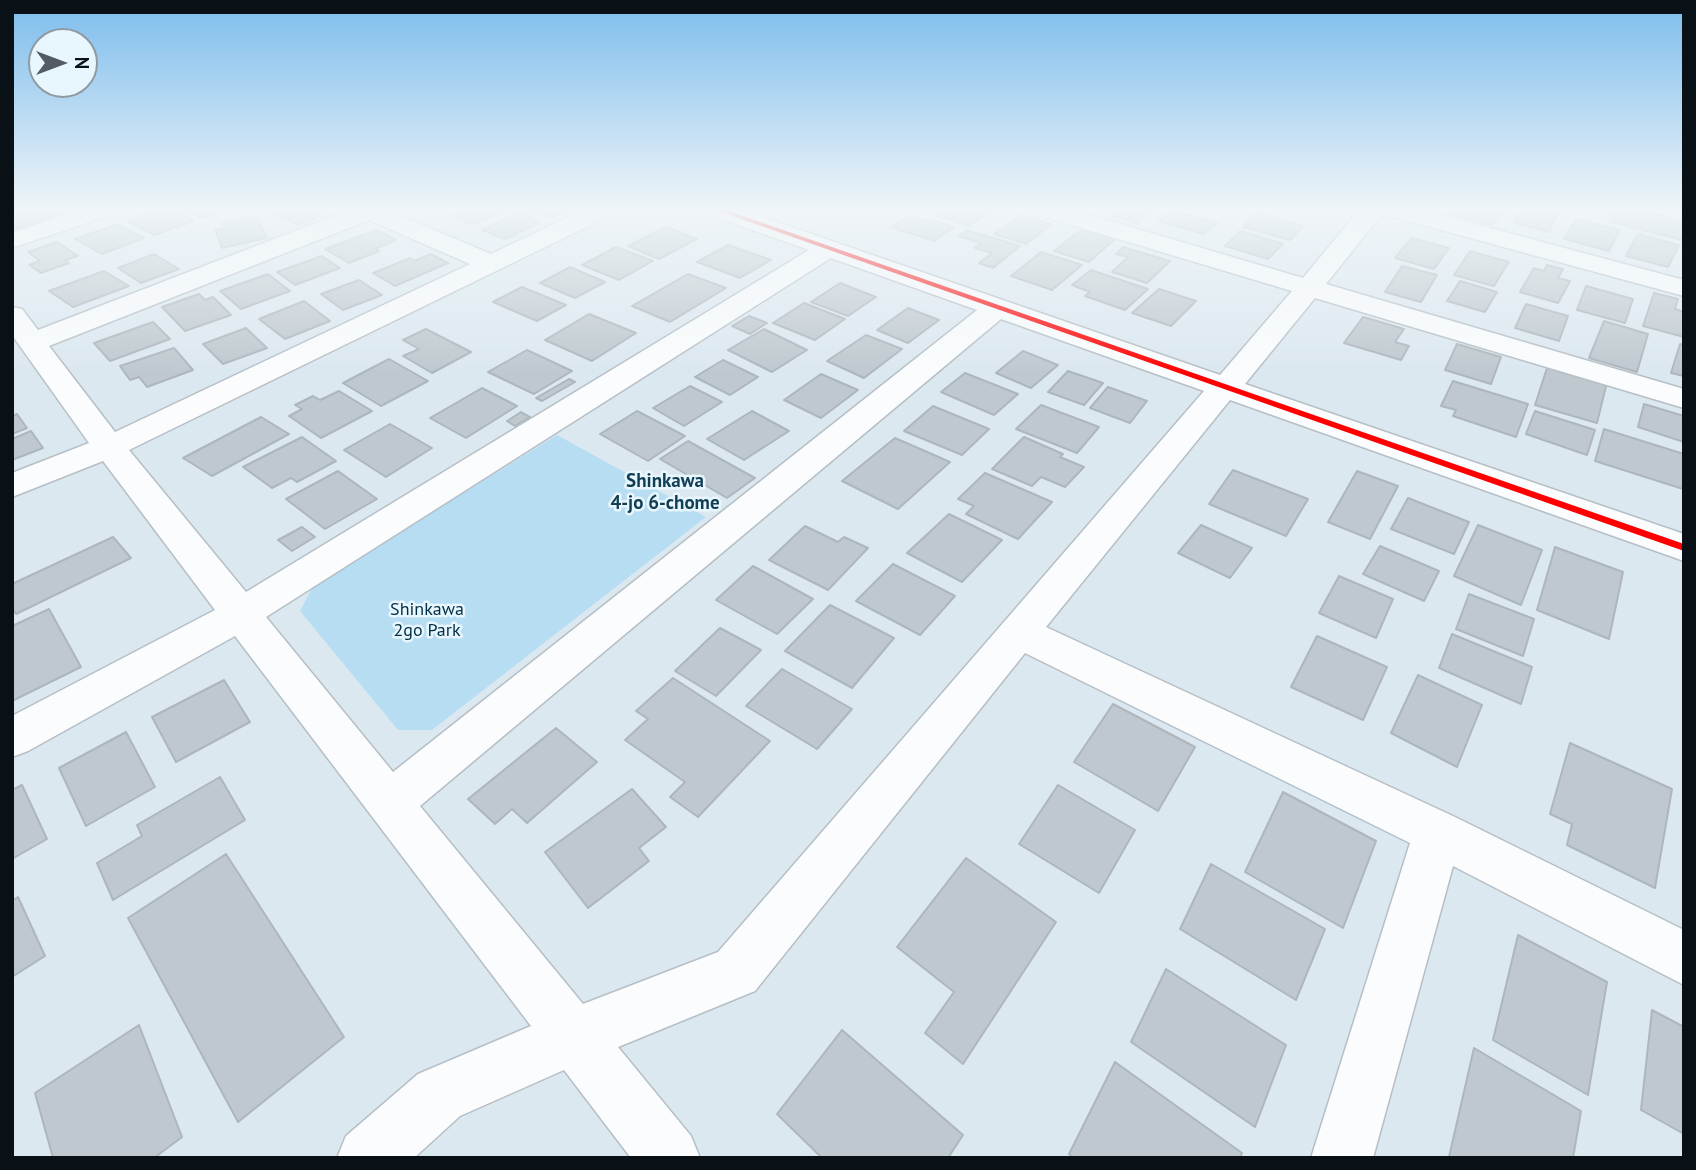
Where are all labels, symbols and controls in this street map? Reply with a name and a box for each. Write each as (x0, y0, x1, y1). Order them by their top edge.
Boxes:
north arrow (28, 28, 98, 98)
text: N (70, 57, 94, 69)
district label: Shinkawa 4-jo 6-chome (610, 471, 720, 515)
park label: Shinkawa 2go Park (390, 599, 464, 642)

